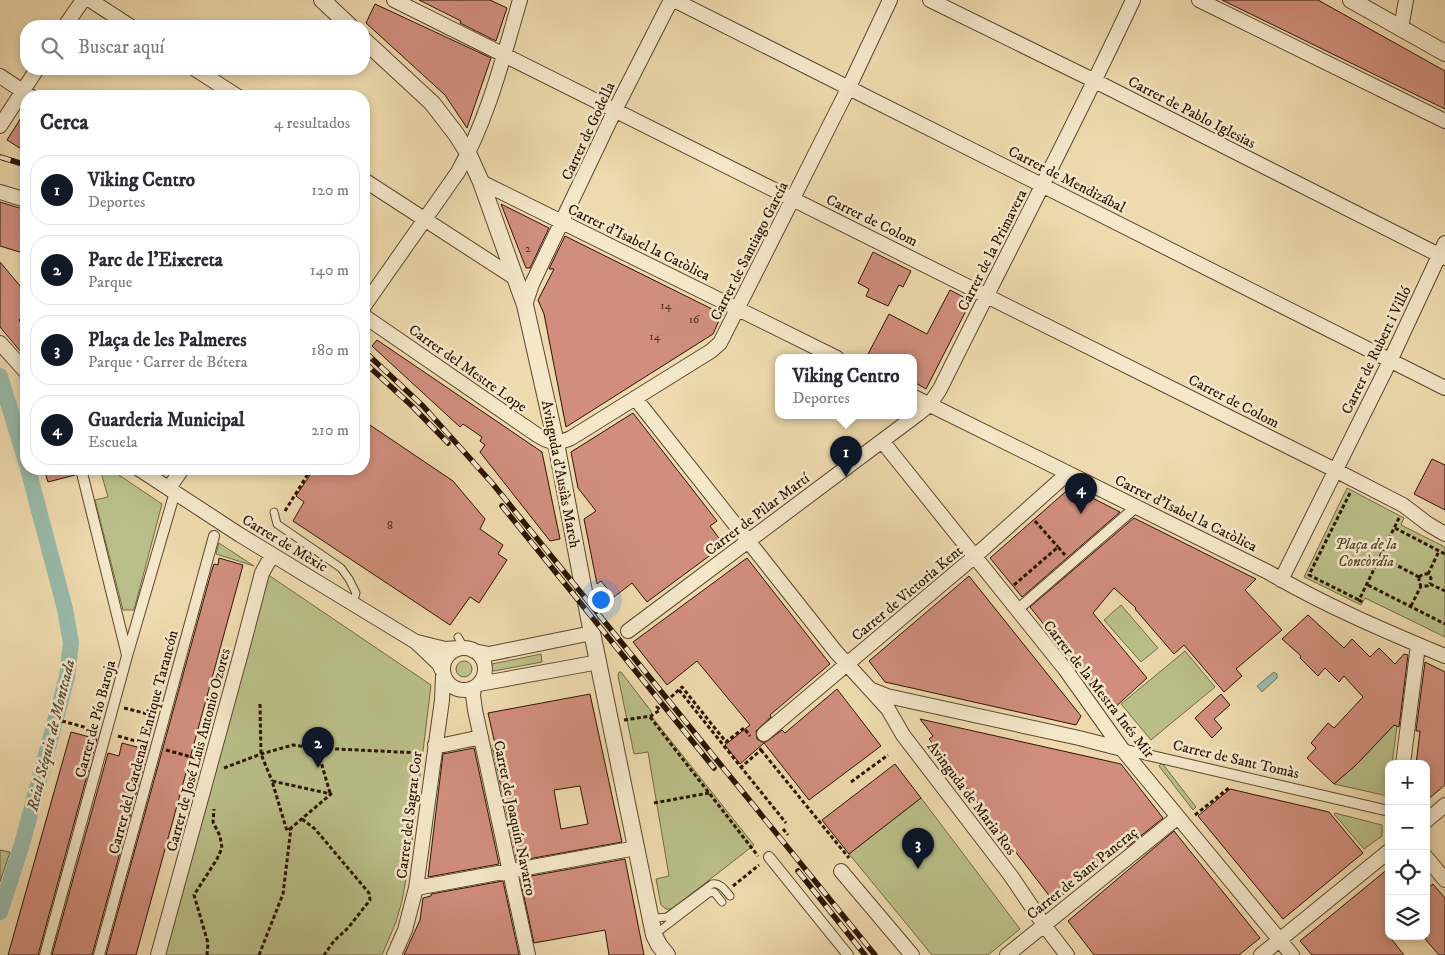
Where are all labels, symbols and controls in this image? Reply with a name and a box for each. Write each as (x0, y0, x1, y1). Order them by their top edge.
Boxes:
search box (20, 20, 370, 75)
icon: search (38, 34, 66, 62)
text: Buscar aquí (78, 36, 164, 59)
street label: Carrer de Pablo Iglesias (1125, 72, 1259, 153)
street label: Carrer de Godella (557, 78, 620, 183)
text: Cerca (40, 110, 88, 136)
text: 4 resultados (274, 113, 350, 133)
street label: Carrer de Mendizábal (1005, 142, 1129, 217)
text: Viking Centro (88, 169, 195, 192)
street label: Carrer de Santiago García (706, 178, 793, 324)
text: 1 (54, 180, 60, 200)
text: 120 m (311, 180, 349, 200)
street label: Carrer de la Primavera (954, 186, 1032, 314)
street label: Carrer de Colom (823, 190, 921, 251)
text: Deportes (88, 192, 145, 212)
street label: Carrer d'Isabel la Catòlica (564, 200, 714, 285)
house number: 2 (525, 241, 531, 256)
text: Parc de l'Eixereta (88, 249, 223, 272)
text: 2 (53, 260, 61, 280)
text: 140 m (310, 260, 349, 280)
text: Parque (88, 272, 132, 292)
street label: Carrer de Rubert i Villó (1337, 283, 1416, 417)
house number: 14 (660, 298, 673, 313)
house number: 16 (689, 312, 700, 327)
street label: Carrer del Mestre Lope (405, 320, 531, 416)
text: Plaça de les Palmeres (88, 329, 247, 352)
house number: 14 (649, 329, 662, 344)
text: 3 (54, 340, 60, 360)
text: 180 m (311, 340, 349, 360)
text: Parque · Carrer de Bétera (88, 352, 248, 372)
popup (775, 354, 917, 419)
text: Viking Centro (792, 365, 900, 388)
street label: Carrer de Colom (1185, 370, 1282, 433)
text: Deportes (792, 388, 850, 408)
street label: Avinguda d'Ausiàs March (537, 399, 584, 550)
text: Guarderia Municipal (88, 409, 244, 432)
text: 4 (52, 420, 62, 440)
text: 210 m (311, 420, 349, 440)
text: Escuela (88, 432, 138, 452)
pin: 1 (830, 436, 862, 477)
street label: Carrer de Pilar Martí (701, 468, 814, 560)
street label: Carrer d'Isabel la Catòlica (1111, 471, 1261, 556)
pin: 4 (1065, 473, 1097, 514)
street label: Carrer de Mèxic (238, 510, 332, 577)
house number: 8 (387, 518, 393, 533)
park label: Plaça de la Concòrdia (1335, 535, 1397, 571)
street label: Carrer de Victoria Kent (848, 541, 967, 645)
your location (588, 587, 614, 613)
street label: Carrer de la Mestra Inés Mir (1039, 617, 1159, 762)
street label: Carrer del Cardenal Enrique Tarancón (104, 628, 183, 856)
street label: Carrer de José Luis Antonio Ozores (162, 646, 235, 854)
water label: Reial Séquia de Montcada (22, 657, 79, 814)
street label: Carrer de Pío Baroja (71, 658, 120, 780)
pin: 2 (302, 727, 334, 768)
street label: Carrer de Sant Tomàs (1171, 736, 1301, 783)
street label: Avinguda de Maria Ros (923, 738, 1021, 859)
street label: Carrer de Joaquín Navarro (489, 739, 540, 897)
street label: Carrer del Sagrat Cor (392, 750, 427, 880)
map controls (1385, 760, 1430, 940)
button: + (1385, 760, 1430, 805)
button: − (1385, 805, 1430, 850)
street label: Carrer de Sant Pancraç (1023, 823, 1142, 924)
pin: 3 (902, 828, 934, 869)
button: locate (1385, 850, 1430, 895)
button: layers (1385, 895, 1430, 940)

